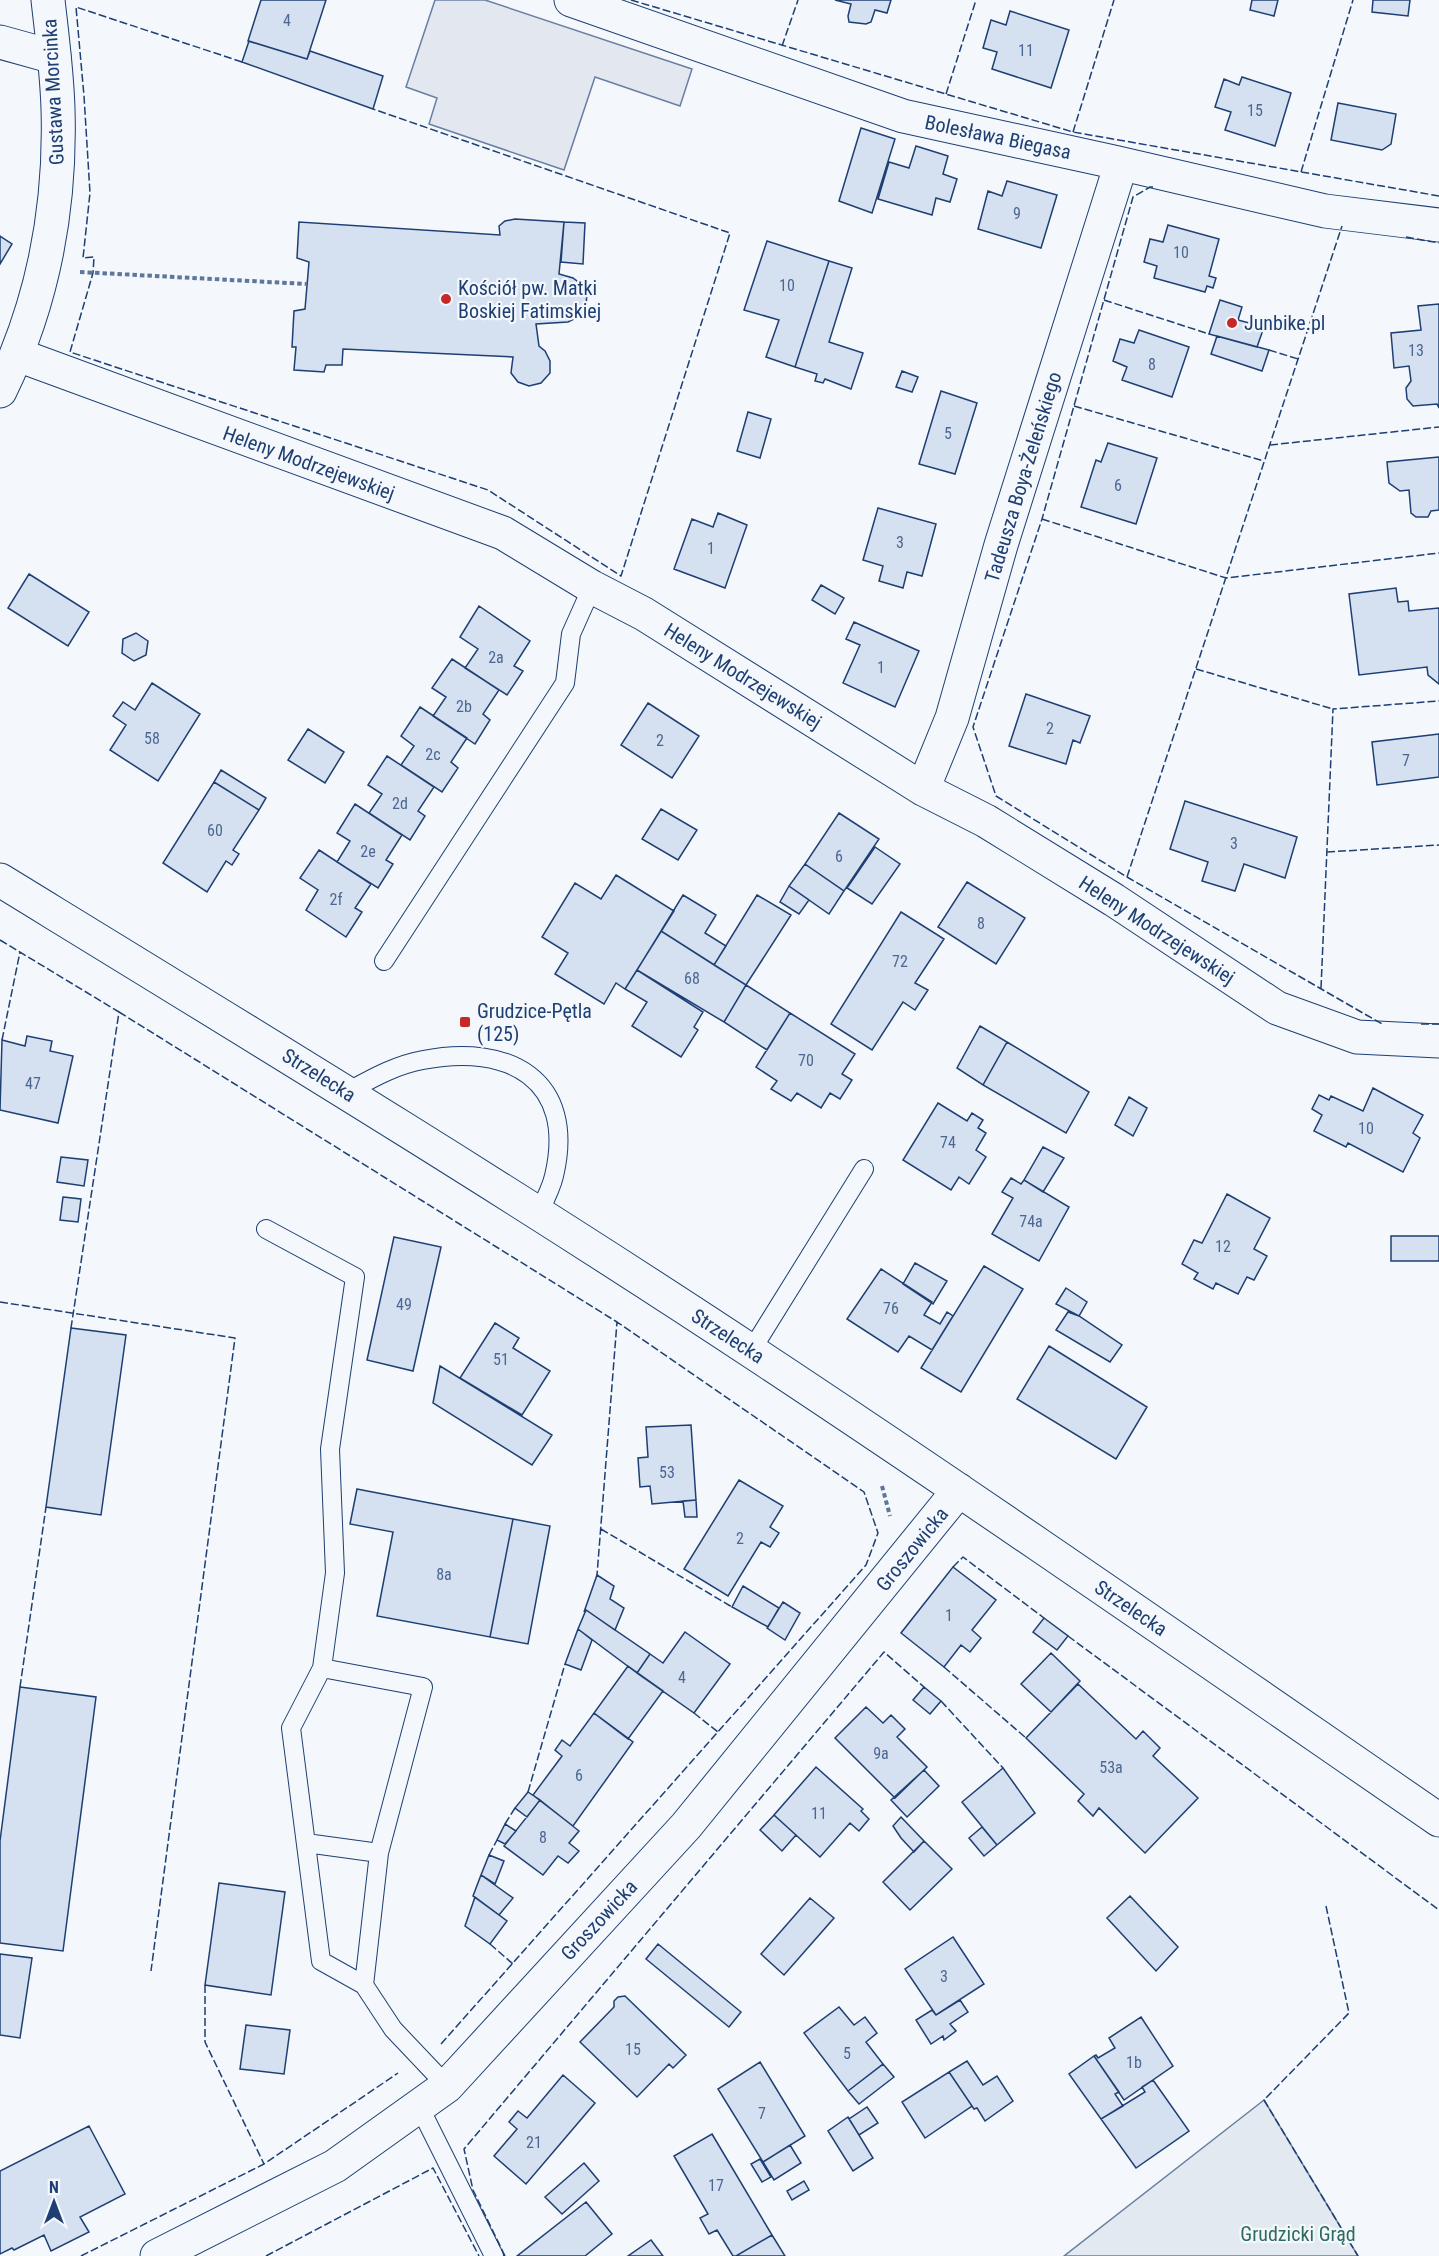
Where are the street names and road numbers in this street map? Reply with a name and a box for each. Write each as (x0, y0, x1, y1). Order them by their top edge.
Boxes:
street label: Gustawa Morcinka (37, 18, 69, 166)
street label: Bolesława Biegasa (923, 110, 1073, 164)
street label: Tadeusza Boya-Żeleńskiego (980, 369, 1066, 585)
street label: Heleny Modrzejewskiej (220, 421, 398, 505)
street label: Heleny Modrzejewskiej (660, 618, 826, 734)
street label: Heleny Modrzejewskiej (1075, 871, 1239, 989)
street label: Strzelecka (278, 1043, 360, 1107)
street label: Strzelecka (687, 1304, 769, 1368)
street label: Groszowicka (871, 1502, 953, 1596)
street label: Strzelecka (1090, 1575, 1172, 1641)
street label: Groszowicka (556, 1875, 642, 1965)

